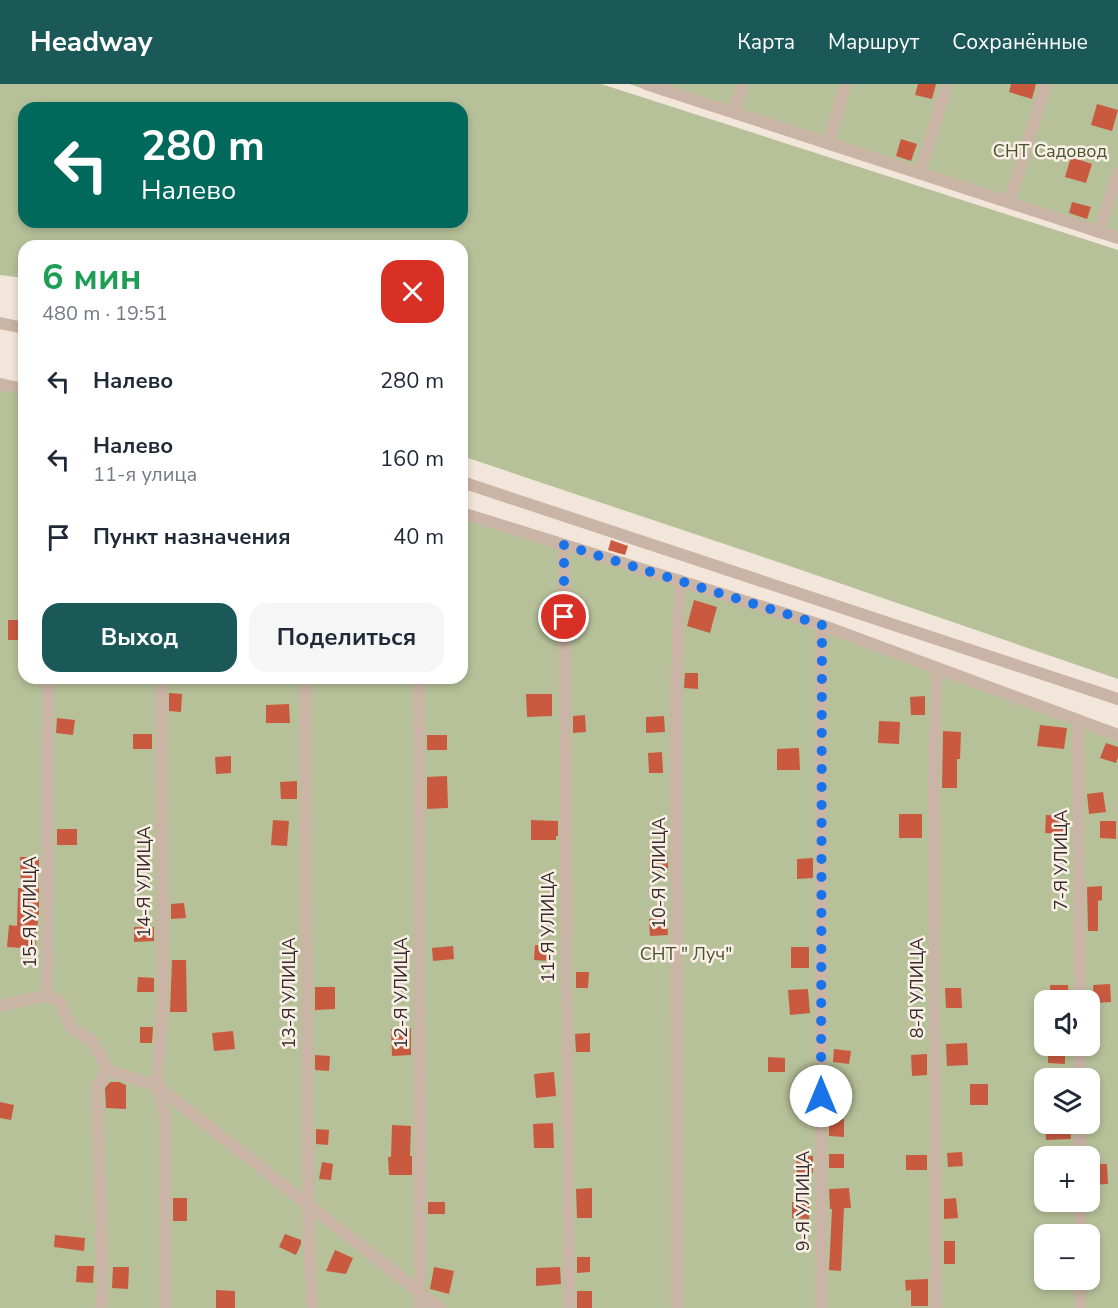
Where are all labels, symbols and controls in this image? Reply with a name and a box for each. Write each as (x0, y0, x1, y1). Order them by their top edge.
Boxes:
text: Headway (30, 23, 152, 61)
text: Карта (737, 28, 795, 56)
text: Маршрут (828, 28, 919, 56)
text: Сохранённые (952, 28, 1088, 56)
text: 280 m (141, 118, 265, 175)
icon: left (42, 126, 120, 204)
park label: СНТ Садовод (993, 139, 1108, 163)
text: Налево (141, 172, 236, 209)
text: 6 мин (42, 253, 142, 302)
button: close (381, 260, 444, 323)
text: 480 m · 19:51 (42, 300, 168, 327)
icon: left (42, 365, 75, 398)
text: Налево (93, 366, 173, 396)
text: 280 m (380, 366, 444, 396)
text: Налево (93, 431, 173, 461)
icon: left (42, 443, 75, 476)
text: 160 m (380, 444, 444, 474)
text: 11-я улица (93, 461, 197, 488)
icon: arrive (42, 521, 75, 554)
text: Пункт назначения (93, 522, 291, 552)
text: 40 m (393, 522, 444, 552)
pin (538, 591, 589, 642)
icon: arrive (547, 600, 580, 633)
button: Выход (42, 603, 237, 672)
button: Поделиться (249, 603, 444, 672)
street label: 7-Я УЛИЦА (1049, 810, 1073, 910)
street label: 10-Я УЛИЦА (647, 817, 671, 929)
street label: 14-Я УЛИЦА (132, 826, 156, 938)
street label: 15-Я УЛИЦА (18, 856, 42, 968)
street label: 11-Я УЛИЦА (536, 871, 560, 983)
street label: 13-Я УЛИЦА (277, 937, 301, 1049)
street label: 12-Я УЛИЦА (389, 937, 413, 1049)
street label: 8-Я УЛИЦА (905, 938, 929, 1038)
park label: СНТ " Луч" (640, 942, 732, 966)
map controls (1034, 990, 1100, 1290)
button: sound (1034, 990, 1100, 1056)
position arrow (789, 1064, 853, 1128)
button: layers (1034, 1068, 1100, 1134)
button: + (1034, 1146, 1100, 1212)
street label: 9-Я УЛИЦА (791, 1151, 815, 1251)
button: − (1034, 1224, 1100, 1290)

